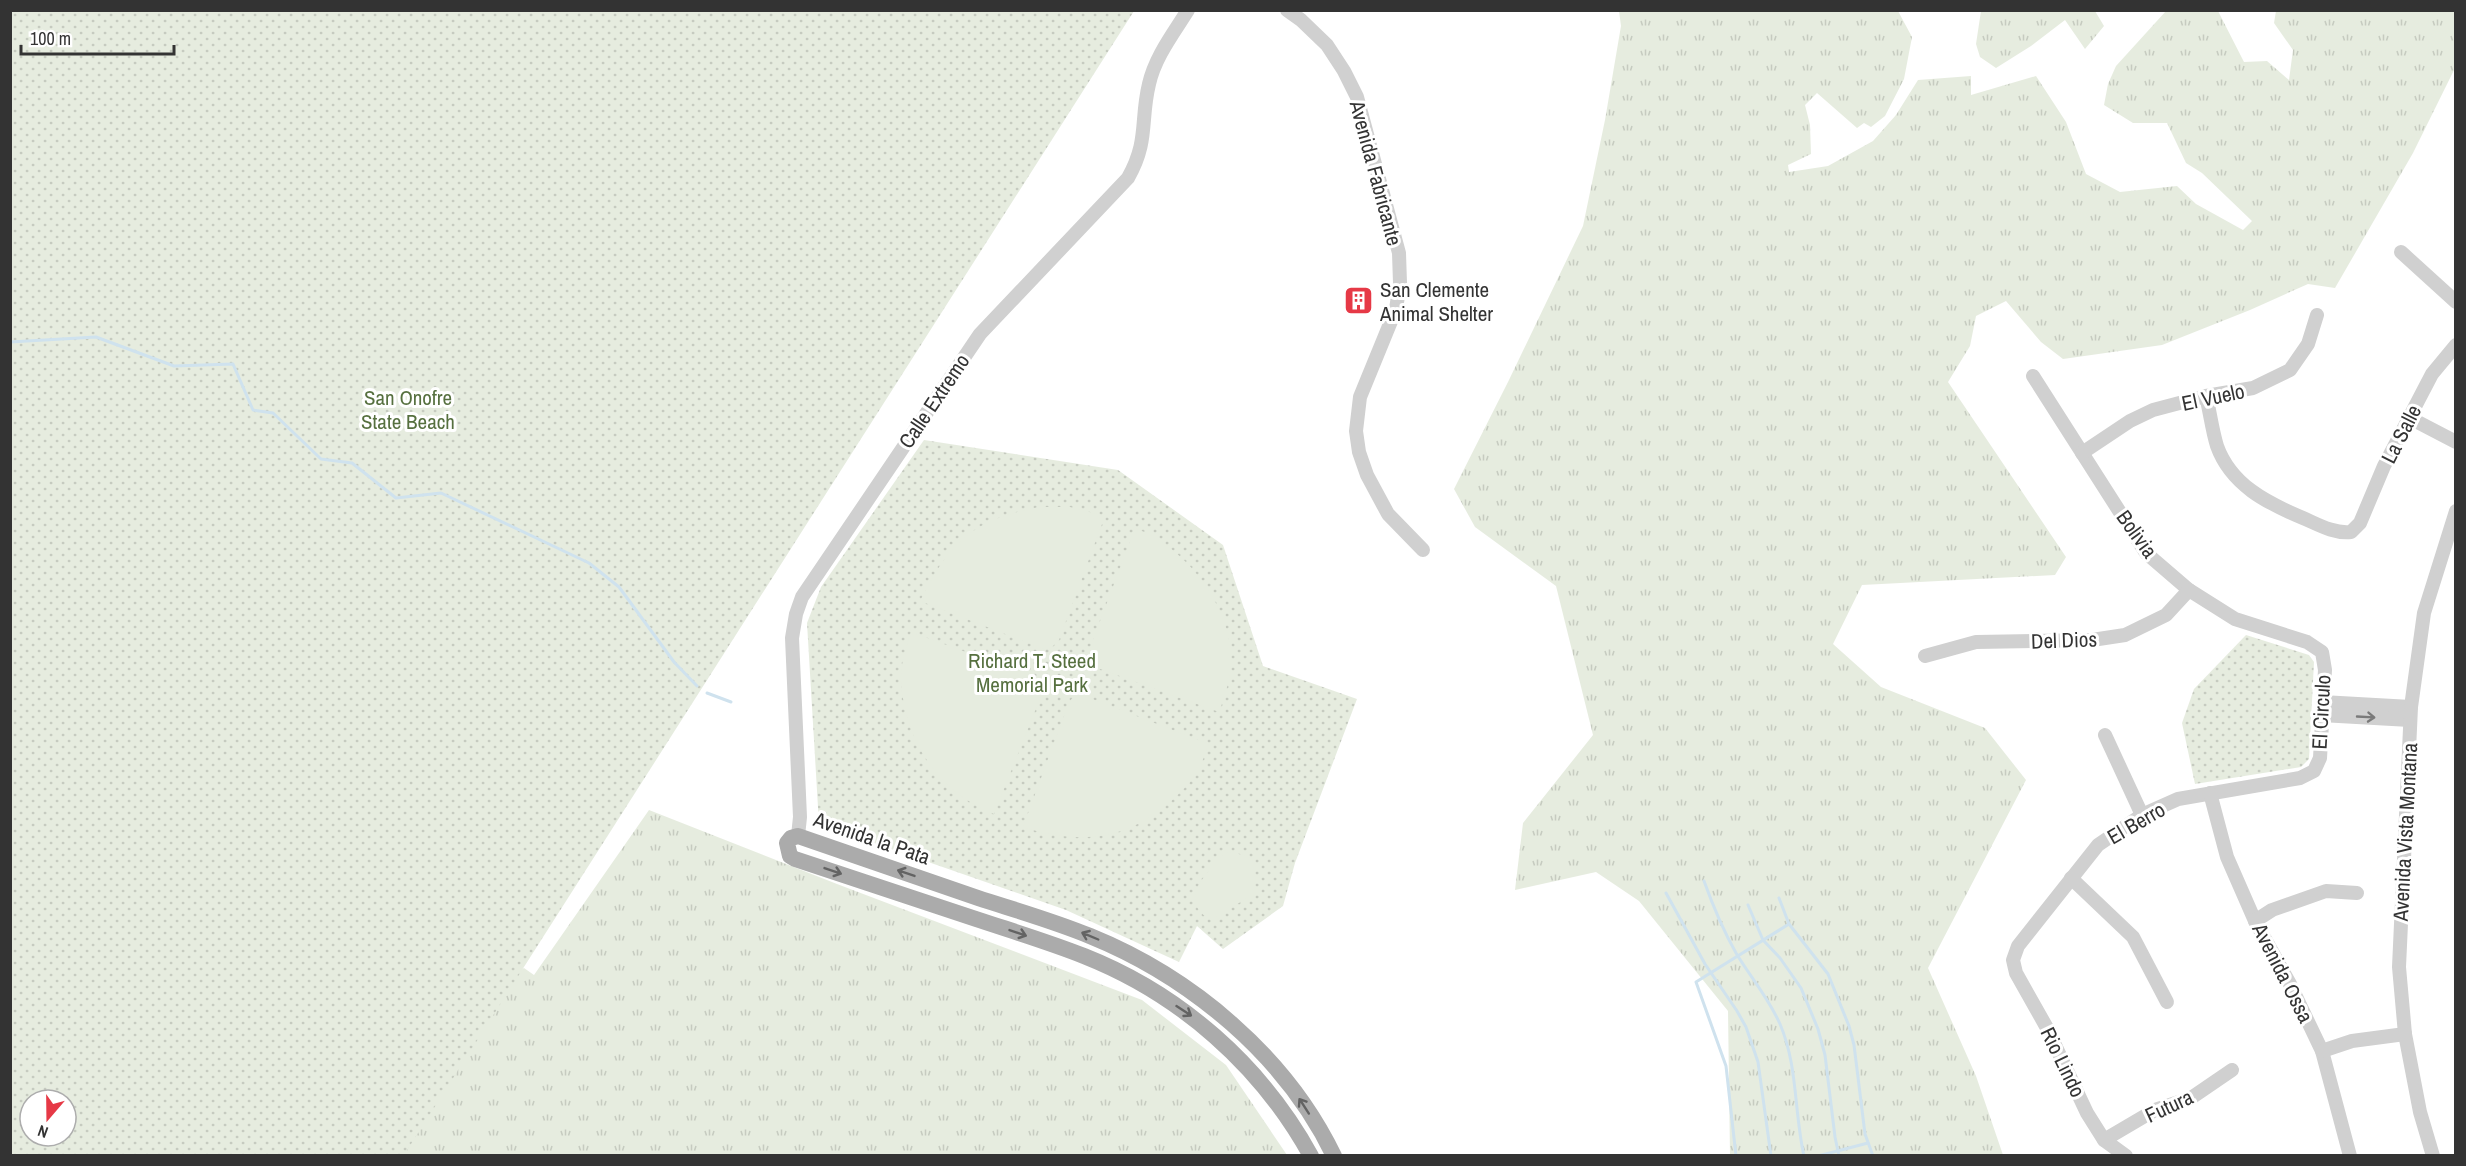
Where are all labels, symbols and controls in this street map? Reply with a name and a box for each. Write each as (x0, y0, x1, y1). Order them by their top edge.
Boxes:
scale bar (21, 18, 174, 56)
text: 100 m (30, 26, 71, 51)
street label: Avenida Fabricante (1342, 96, 1409, 249)
place label: San Clemente Animal Shelter (1379, 275, 1493, 328)
building icon: San Clemente Animal Shelter (1343, 285, 1375, 317)
street label: Calle Extremo (892, 348, 976, 454)
street label: El Vuelo (2179, 376, 2247, 418)
park label: San Onofre State Beach (361, 383, 455, 436)
street label: La Salle (2374, 400, 2428, 468)
street label: Bolivia (2110, 504, 2164, 564)
street label: Del Dios (2030, 624, 2098, 656)
park label: Richard T. Steed Memorial Park (968, 646, 1096, 699)
street label: El Circulo (2305, 674, 2337, 750)
one-way arrow (2355, 712, 2375, 723)
street label: Avenida Vista Montana (2386, 742, 2424, 923)
street label: El Berro (2102, 795, 2170, 851)
street label: Avenida la Pata (809, 804, 934, 872)
one-way arrow (823, 866, 842, 877)
one-way arrow (897, 867, 916, 878)
street label: Avenida Ossa (2245, 917, 2321, 1028)
one-way arrow (1008, 929, 1026, 940)
one-way arrow (1082, 930, 1100, 942)
one-way arrow (1175, 1005, 1192, 1017)
street label: Rio Lindo (2034, 1022, 2092, 1102)
street label: Futura (2140, 1082, 2198, 1130)
north arrow (18, 1088, 78, 1148)
one-way arrow (1297, 1097, 1310, 1114)
text: N (35, 1120, 51, 1144)

